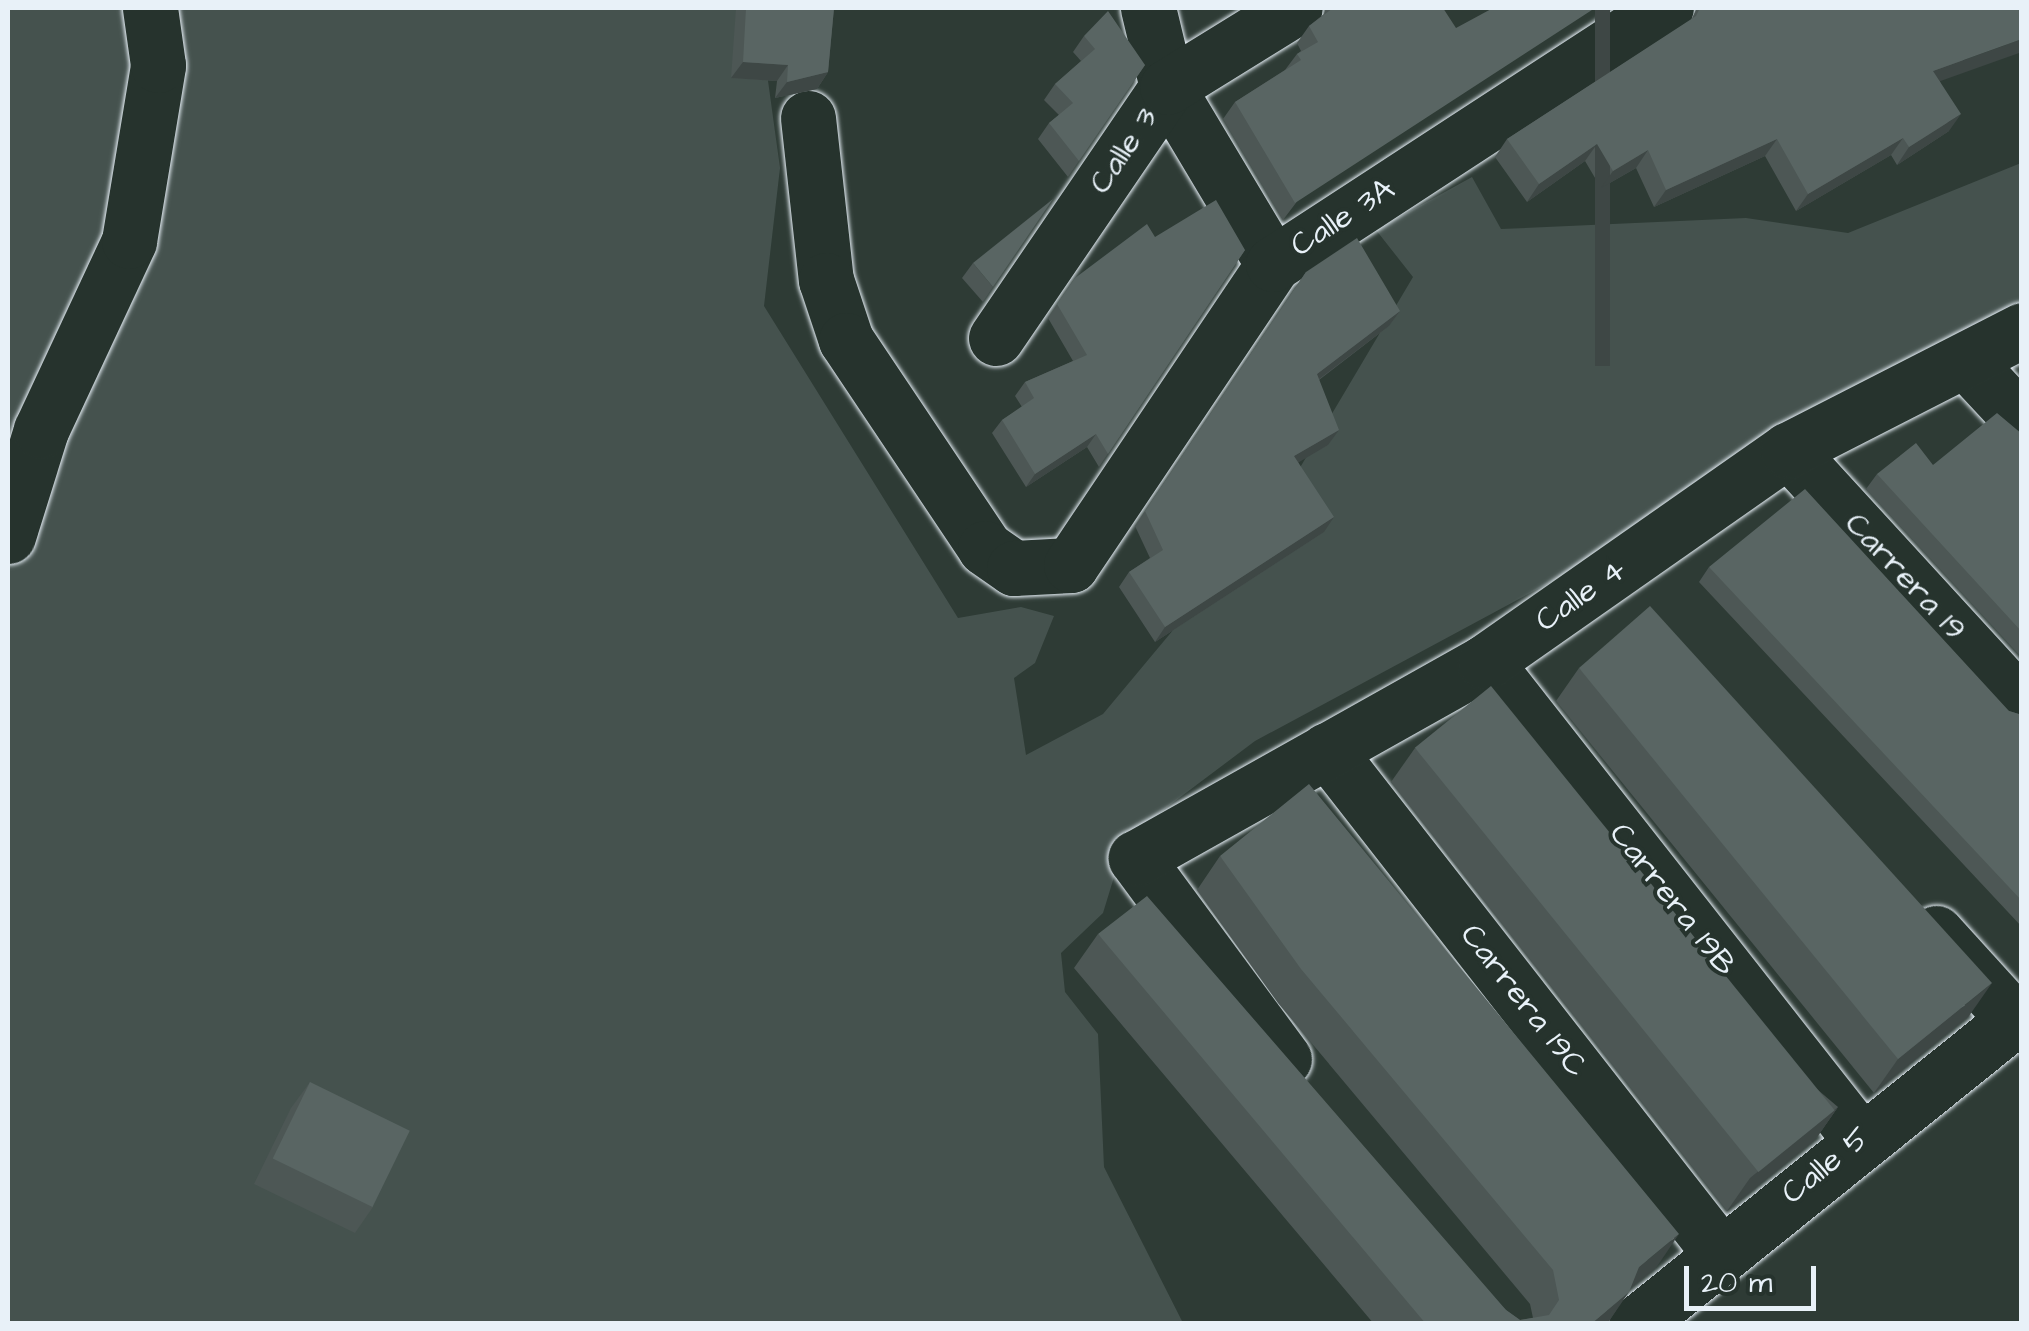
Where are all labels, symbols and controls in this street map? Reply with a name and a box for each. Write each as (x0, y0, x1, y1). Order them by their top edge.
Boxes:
street label: Calle 3 (1081, 101, 1167, 201)
street label: Calle 3A (1284, 170, 1402, 266)
street label: Carrera 19 (1836, 505, 1974, 649)
street label: Calle 4 (1529, 551, 1633, 641)
street label: Carrera 19B (1600, 816, 1744, 984)
street label: Carrera 19C (1451, 917, 1595, 1085)
street label: Calle 5 (1774, 1119, 1878, 1213)
scale bar (1689, 1246, 1822, 1308)
text: 20 m (1701, 1262, 1772, 1304)

